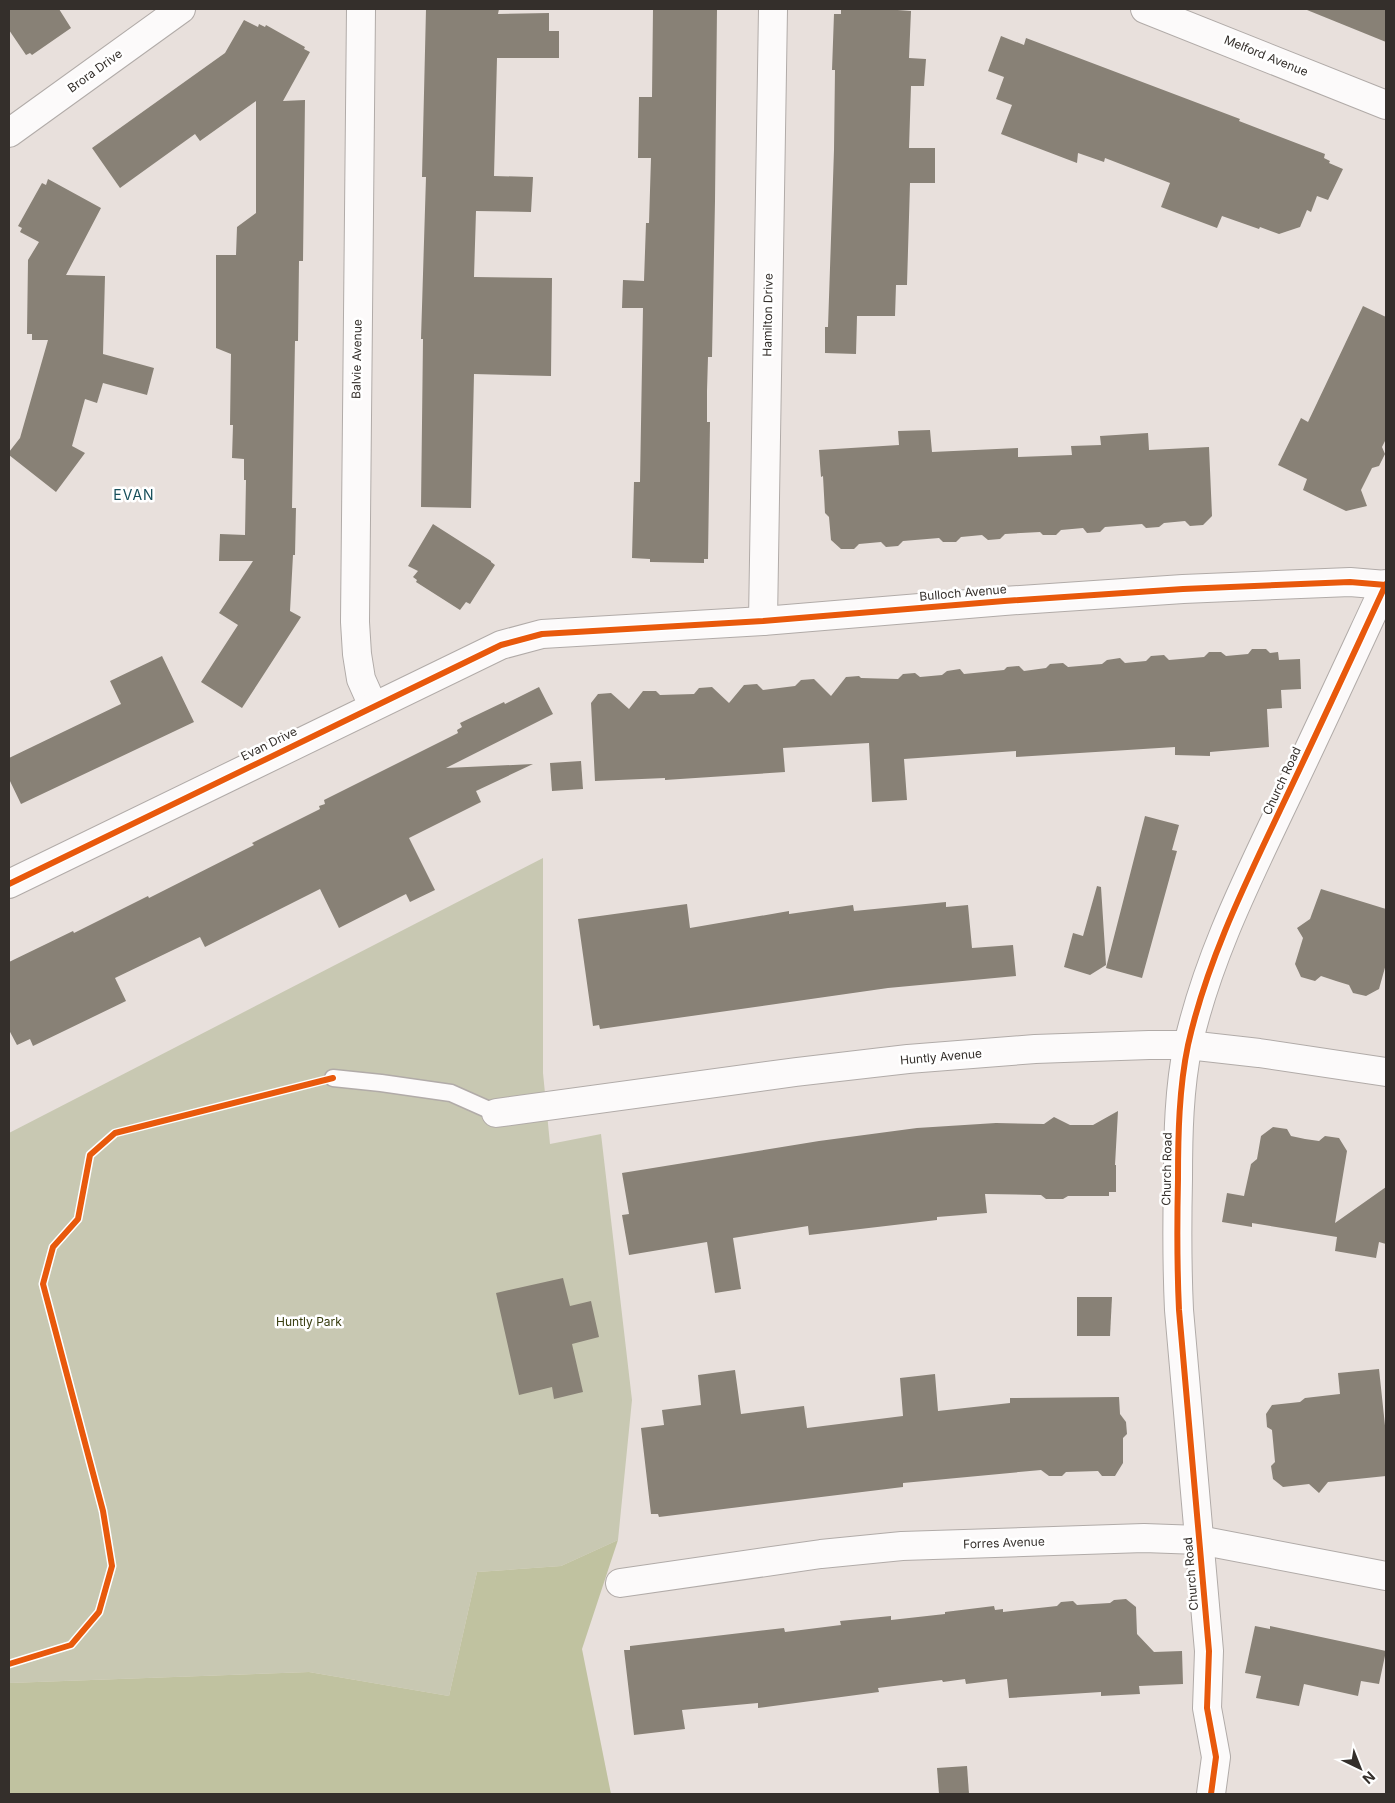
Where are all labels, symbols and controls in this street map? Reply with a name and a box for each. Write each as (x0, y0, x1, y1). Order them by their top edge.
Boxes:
street label: Melford Avenue (1222, 32, 1310, 79)
street label: Brora Drive (64, 46, 125, 95)
street label: Hamilton Drive (759, 273, 776, 357)
street label: Balvie Avenue (348, 319, 365, 399)
district label: EVAN (113, 486, 155, 503)
street label: Bulloch Avenue (919, 581, 1007, 604)
street label: Evan Drive (238, 723, 299, 764)
street label: Church Road (1259, 744, 1304, 817)
street label: Huntly Avenue (899, 1045, 983, 1068)
street label: Church Road (1158, 1132, 1175, 1206)
park label: Huntly Park (276, 1314, 342, 1329)
street label: Forres Avenue (963, 1534, 1045, 1551)
street label: Church Road (1180, 1537, 1201, 1611)
north arrow (1335, 1743, 1385, 1793)
text: N (1360, 1768, 1379, 1788)

